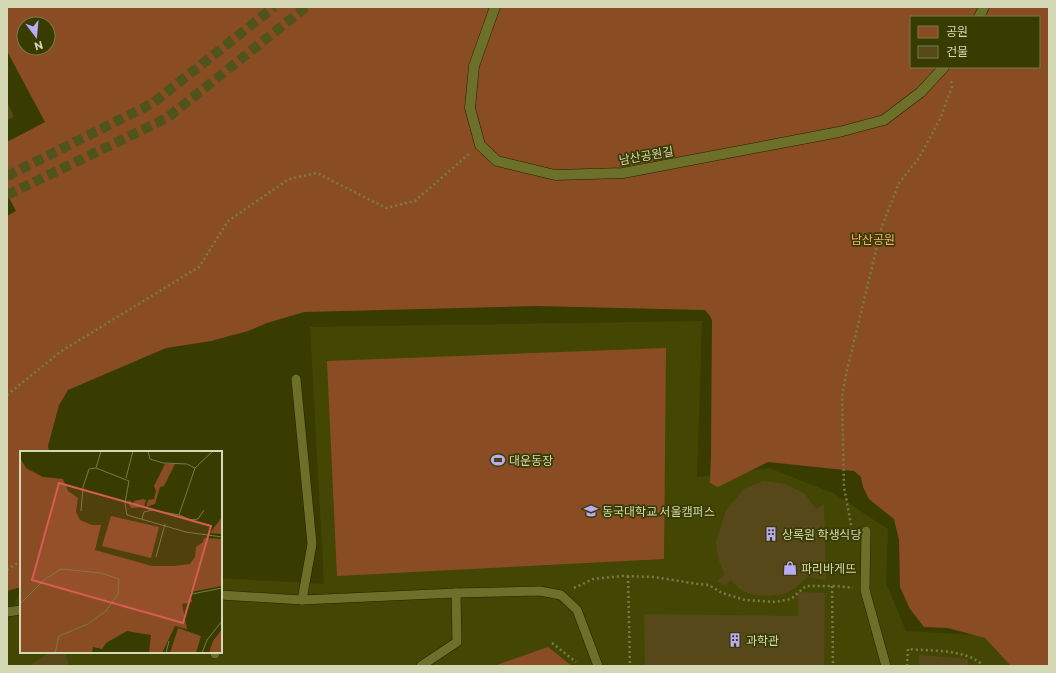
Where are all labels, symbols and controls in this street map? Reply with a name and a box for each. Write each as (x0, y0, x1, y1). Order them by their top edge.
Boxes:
north arrow (16, 16, 56, 56)
legend (910, 16, 1040, 68)
text: 공원 (946, 24, 968, 38)
text: N (33, 39, 45, 53)
text: 건물 (946, 44, 968, 58)
street label: 남산공원길 (618, 143, 674, 167)
park label: 남산공원 (851, 232, 895, 246)
inset map (20, 451, 222, 653)
sports icon: 대운동장 (490, 452, 506, 468)
place label: 대운동장 (509, 453, 553, 467)
school or university icon: 동국대학교 서울캠퍼스 (583, 503, 599, 519)
place label: 동국대학교 서울캠퍼스 (602, 504, 715, 518)
building icon: 상록원 학생식당 (763, 526, 779, 542)
place label: 상록원 학생식당 (782, 527, 862, 541)
shop icon: 파리바게뜨 (782, 560, 798, 576)
place label: 파리바게뜨 (801, 561, 856, 575)
building icon: 과학관 (727, 632, 743, 648)
place label: 과학관 (746, 633, 779, 647)

